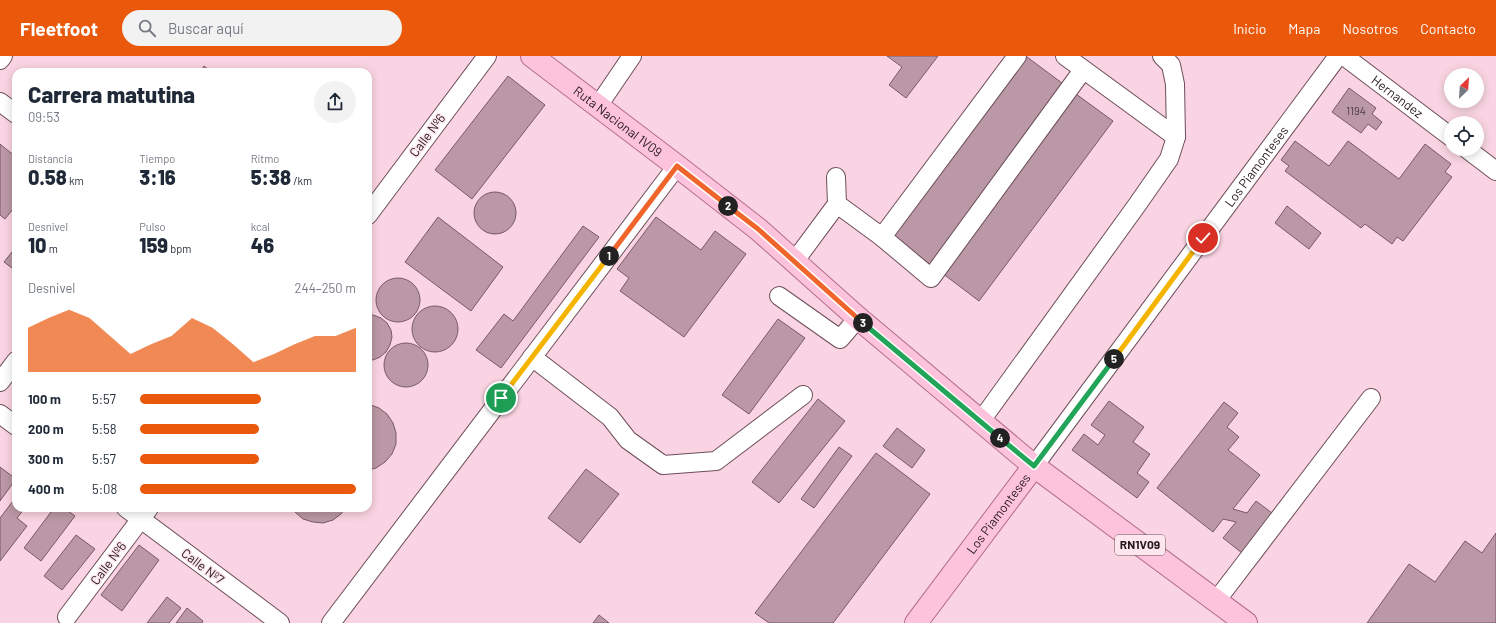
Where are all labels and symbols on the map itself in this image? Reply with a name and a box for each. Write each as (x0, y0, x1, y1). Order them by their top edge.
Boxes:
north arrow (1444, 68, 1484, 108)
street label: Hernandez (1368, 72, 1427, 121)
street label: Ruta Nacional 1V09 (570, 82, 666, 160)
house number: 1194 (1346, 104, 1366, 117)
street label: Calle Nº6 (406, 110, 449, 160)
street label: Los Piamonteses (1221, 123, 1291, 210)
pin: 2 (718, 196, 738, 216)
pin (1186, 221, 1220, 255)
pin: 1 (599, 246, 619, 266)
pin: 3 (853, 313, 873, 333)
pin: 5 (1104, 349, 1124, 369)
pin (484, 381, 518, 415)
pin: 4 (990, 428, 1010, 448)
street label: Los Piamonteses (963, 470, 1034, 557)
road number: RN1V09 (1115, 535, 1165, 555)
street label: Calle Nº6 (87, 538, 130, 588)
street label: Calle Nº7 (178, 545, 228, 587)

